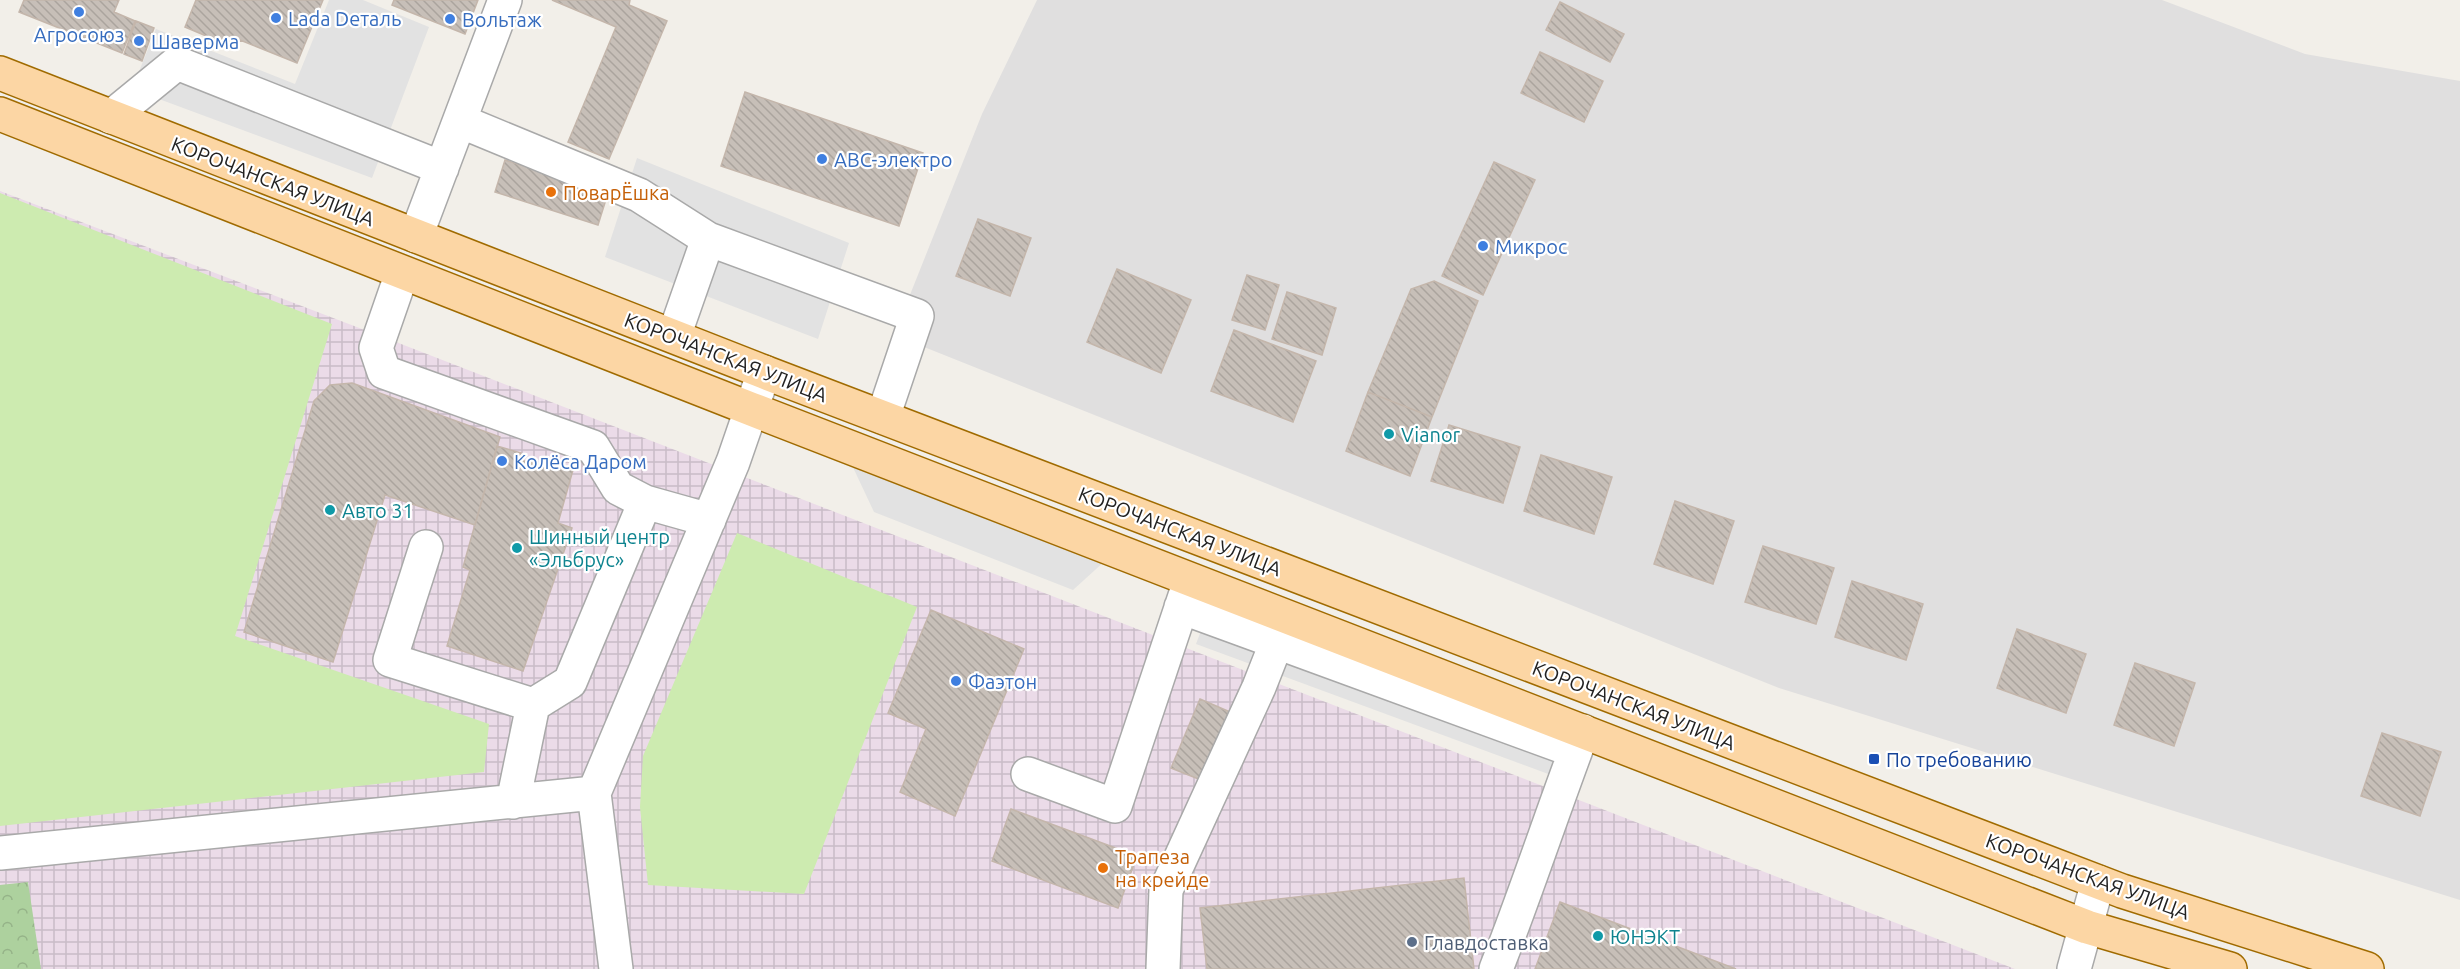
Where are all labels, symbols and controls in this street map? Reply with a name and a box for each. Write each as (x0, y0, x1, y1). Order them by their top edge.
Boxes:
marker: Агросоюз (72, 5, 86, 19)
place label: Lada Dеталь (288, 7, 401, 30)
place label: Вольтаж (462, 8, 542, 31)
marker: Lada Dеталь (269, 11, 283, 25)
marker: Вольтаж (443, 12, 457, 26)
place label: Агросоюз (34, 23, 124, 46)
place label: Шаверма (151, 30, 239, 53)
marker: Шаверма (132, 34, 146, 48)
street label: КОРОЧАНСКАЯ УЛИЦА (168, 132, 378, 230)
place label: АВС-электро (834, 148, 952, 171)
marker: АВС-электро (815, 152, 829, 166)
place label: ПоварЁшка (563, 181, 670, 204)
marker: ПоварЁшка (544, 185, 558, 199)
place label: Микрос (1495, 235, 1567, 258)
marker: Микрос (1476, 239, 1490, 253)
street label: КОРОЧАНСКАЯ УЛИЦА (621, 308, 831, 406)
place label: Vianor (1401, 423, 1461, 446)
marker: Vianor (1382, 427, 1396, 441)
place label: Колёса Даром (514, 450, 647, 473)
marker: Колёса Даром (495, 454, 509, 468)
street label: КОРОЧАНСКАЯ УЛИЦА (1075, 482, 1285, 580)
place label: Авто 31 (342, 499, 414, 522)
marker: Авто 31 (323, 503, 337, 517)
place label: Шинный центр «Эльбрус» (529, 525, 670, 571)
marker: Шинный центр «Эльбрус» (510, 541, 524, 555)
street label: КОРОЧАНСКАЯ УЛИЦА (1529, 656, 1739, 754)
place label: Фаэтон (968, 670, 1037, 693)
marker: Фаэтон (949, 674, 963, 688)
place label: По требованию (1886, 748, 2032, 771)
marker: По требованию (1867, 752, 1881, 766)
street label: КОРОЧАНСКАЯ УЛИЦА (1983, 828, 2193, 924)
place label: Трапеза на крейде (1115, 845, 1209, 891)
marker: Трапеза на крейде (1096, 861, 1110, 875)
place label: ЮНЭКТ (1610, 925, 1680, 948)
marker: ЮНЭКТ (1591, 929, 1605, 943)
place label: Главдоставка (1424, 931, 1549, 954)
marker: Главдоставка (1405, 935, 1419, 949)

